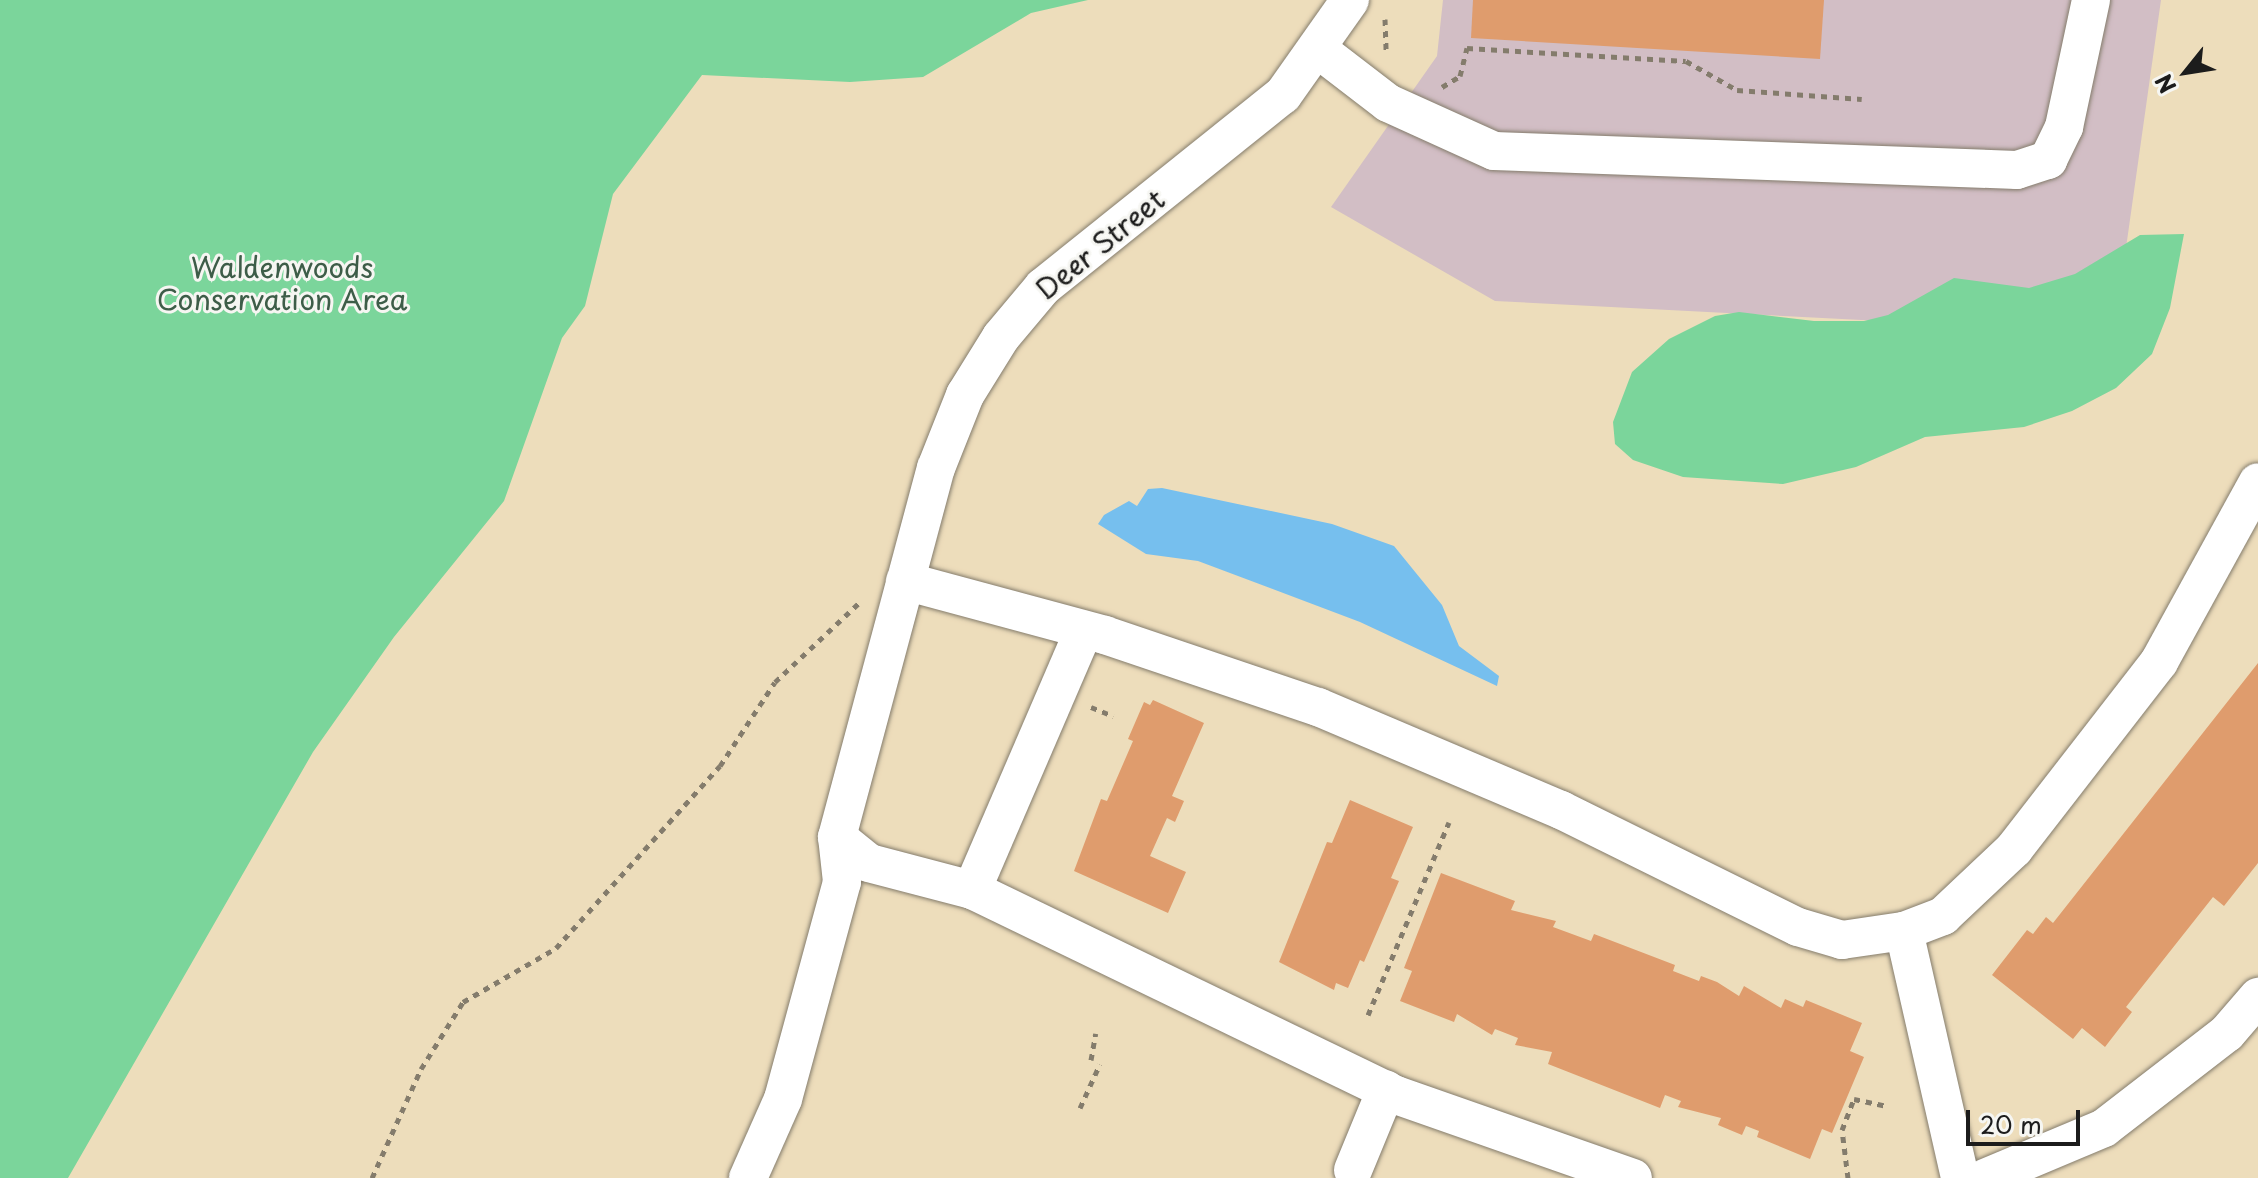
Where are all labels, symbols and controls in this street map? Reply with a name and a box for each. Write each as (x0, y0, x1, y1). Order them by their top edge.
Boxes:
north arrow (2146, 32, 2226, 112)
text: N (2146, 68, 2183, 100)
street label: Deer Street (1028, 181, 1172, 307)
park label: Waldenwoods Conservation Area (157, 250, 407, 316)
scale bar (1970, 1094, 2084, 1144)
text: 20 m (1980, 1106, 2042, 1142)

